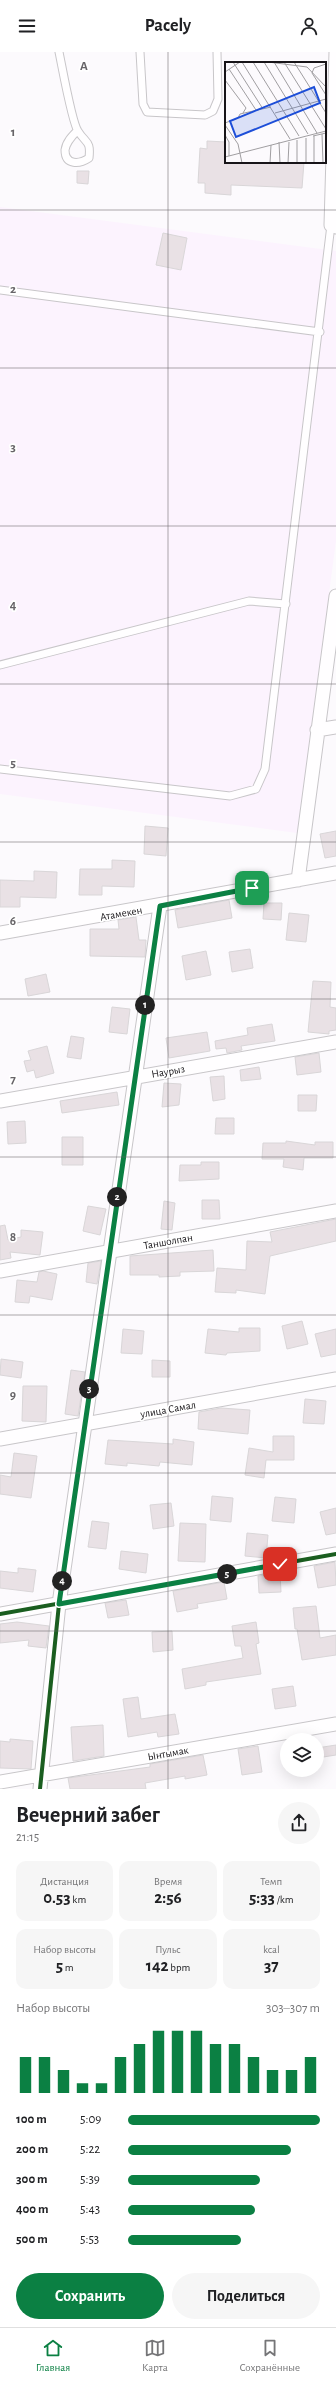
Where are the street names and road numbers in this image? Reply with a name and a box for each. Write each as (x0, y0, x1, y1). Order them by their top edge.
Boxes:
street label: Атамекен (99, 904, 143, 923)
street label: Наурыз (150, 1063, 186, 1080)
street label: Таншолпан (143, 1232, 194, 1251)
street label: улица Самал (139, 1399, 197, 1420)
street label: Ынтымак (147, 1744, 189, 1762)

